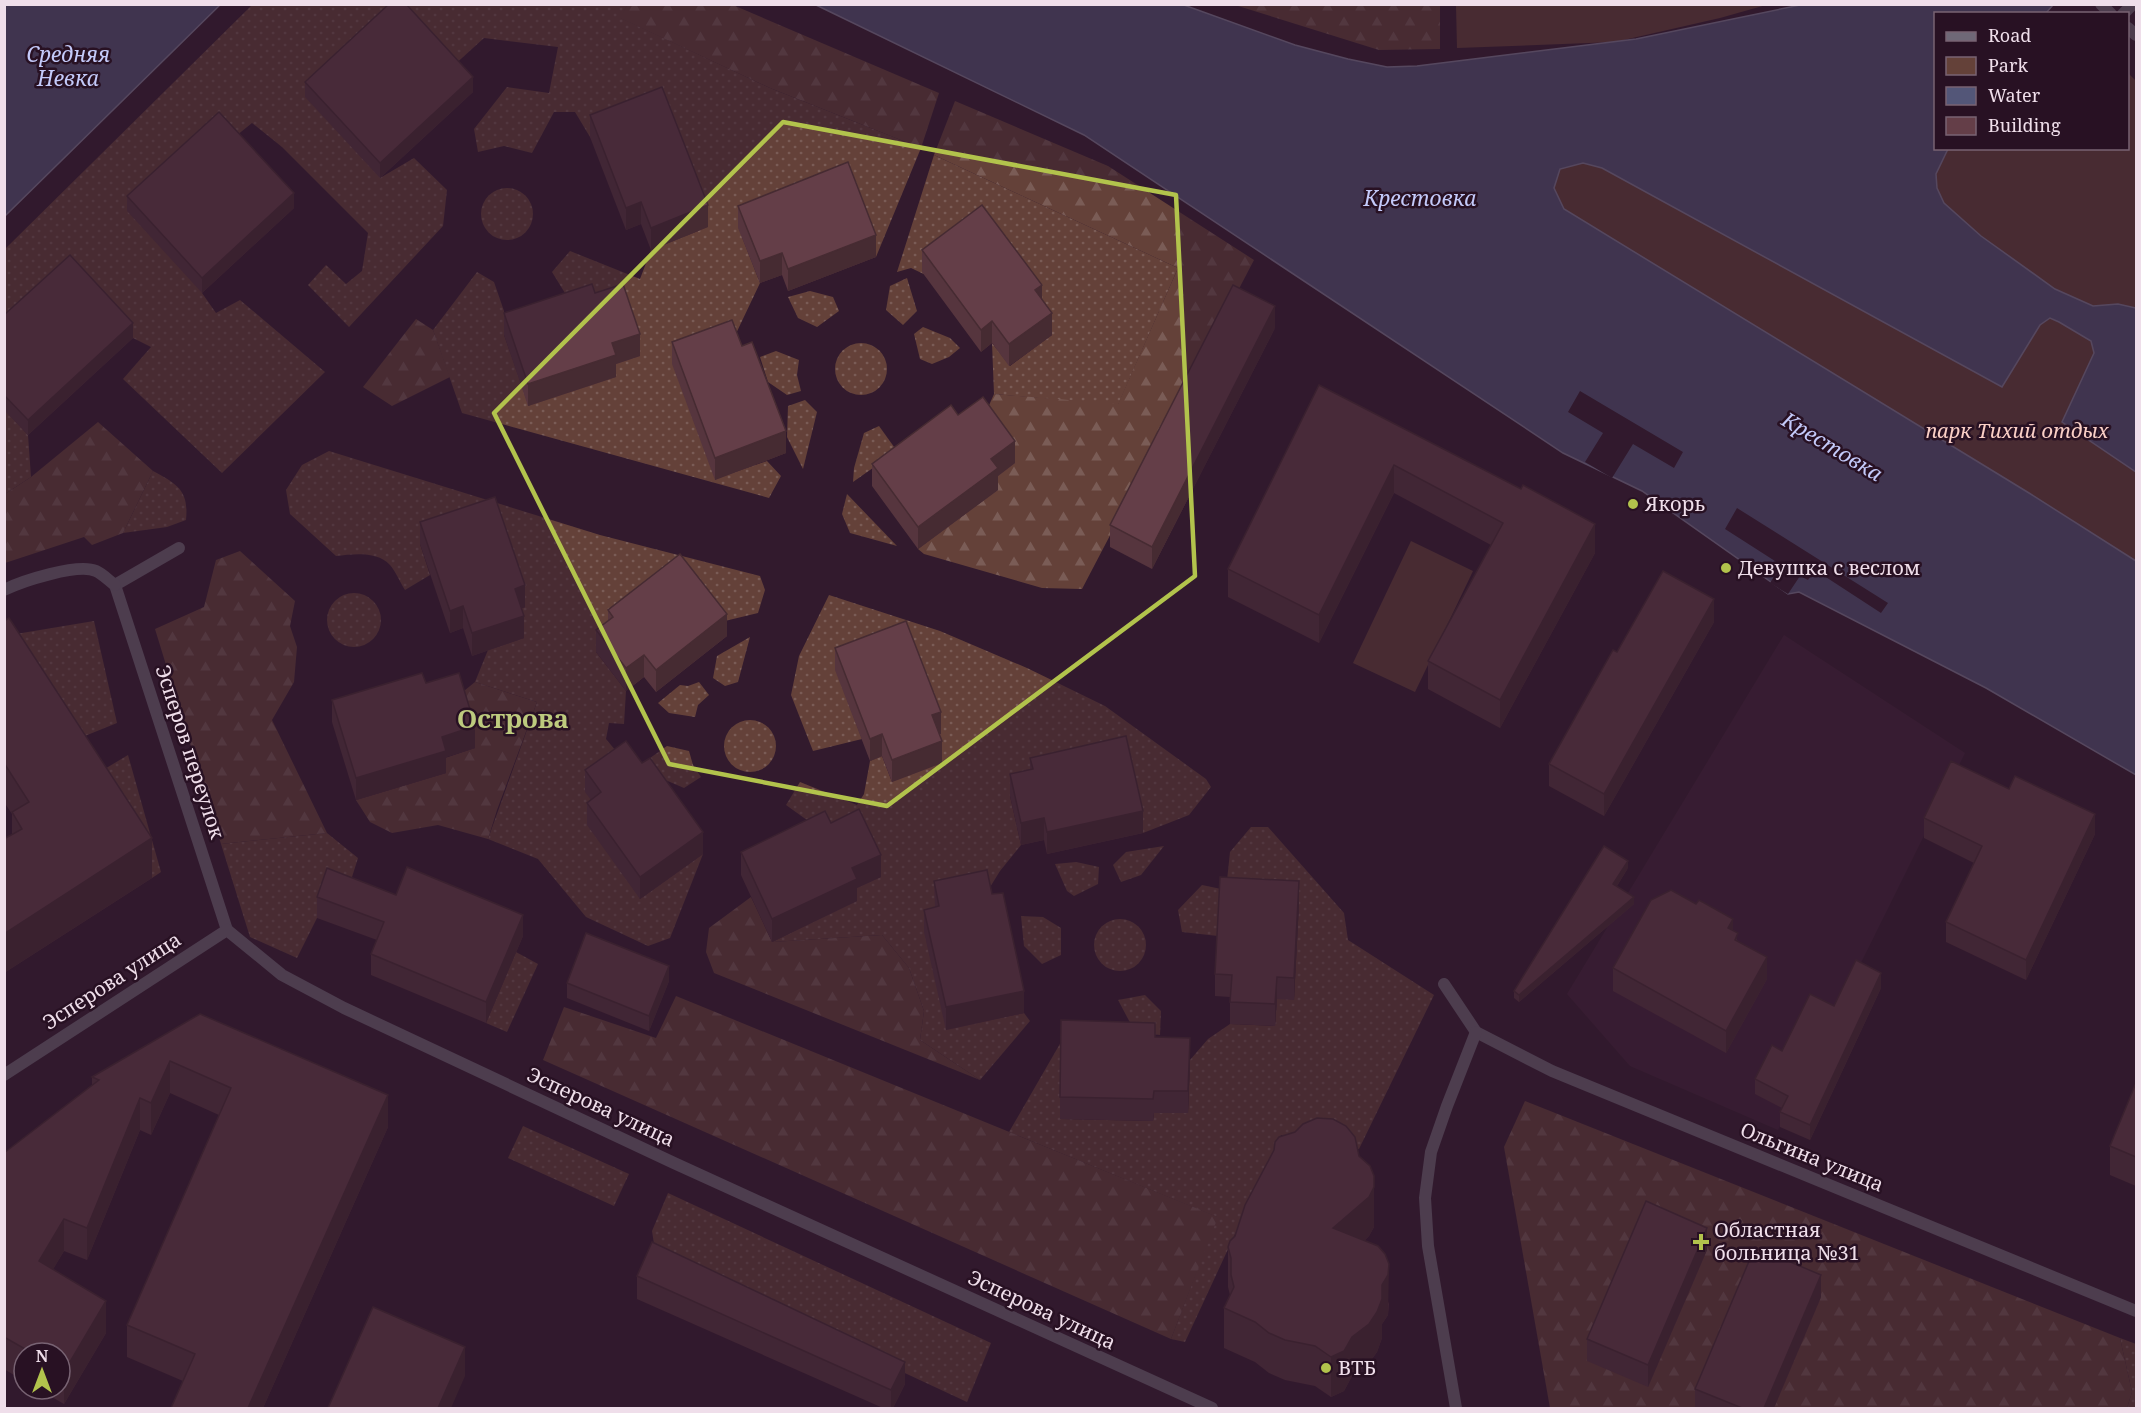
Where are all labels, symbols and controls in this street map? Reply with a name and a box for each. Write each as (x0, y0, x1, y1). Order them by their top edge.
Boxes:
legend (1934, 12, 2129, 150)
text: Road (1988, 23, 2031, 47)
water label: Средняя Невка (26, 40, 110, 92)
text: Park (1988, 53, 2028, 77)
text: Water (1988, 83, 2041, 107)
text: Building (1988, 113, 2061, 137)
water label: Крестовка (1362, 184, 1477, 212)
water label: Крестовка (1776, 405, 1888, 487)
park label: парк Тихий отдых (1925, 417, 2109, 444)
place label: Якорь (1644, 490, 1705, 517)
marker: Якорь (1626, 497, 1640, 511)
place label: Девушка с веслом (1738, 554, 1920, 581)
marker: Девушка с веслом (1719, 561, 1733, 575)
street label: Эсперов переулок (150, 662, 231, 842)
district label: Острова (457, 700, 569, 736)
street label: Эсперова улица (37, 926, 186, 1035)
street label: Эсперова улица (523, 1061, 679, 1153)
street label: Ольгина улица (1736, 1115, 1888, 1198)
place label: Областная больница №31 (1714, 1216, 1860, 1266)
marker: Областная больница №31 (1692, 1233, 1710, 1251)
street label: Эсперова улица (964, 1264, 1120, 1356)
north arrow (12, 1341, 72, 1401)
text: N (36, 1345, 49, 1367)
place label: ВТБ (1338, 1354, 1376, 1381)
marker: ВТБ (1319, 1361, 1333, 1375)

